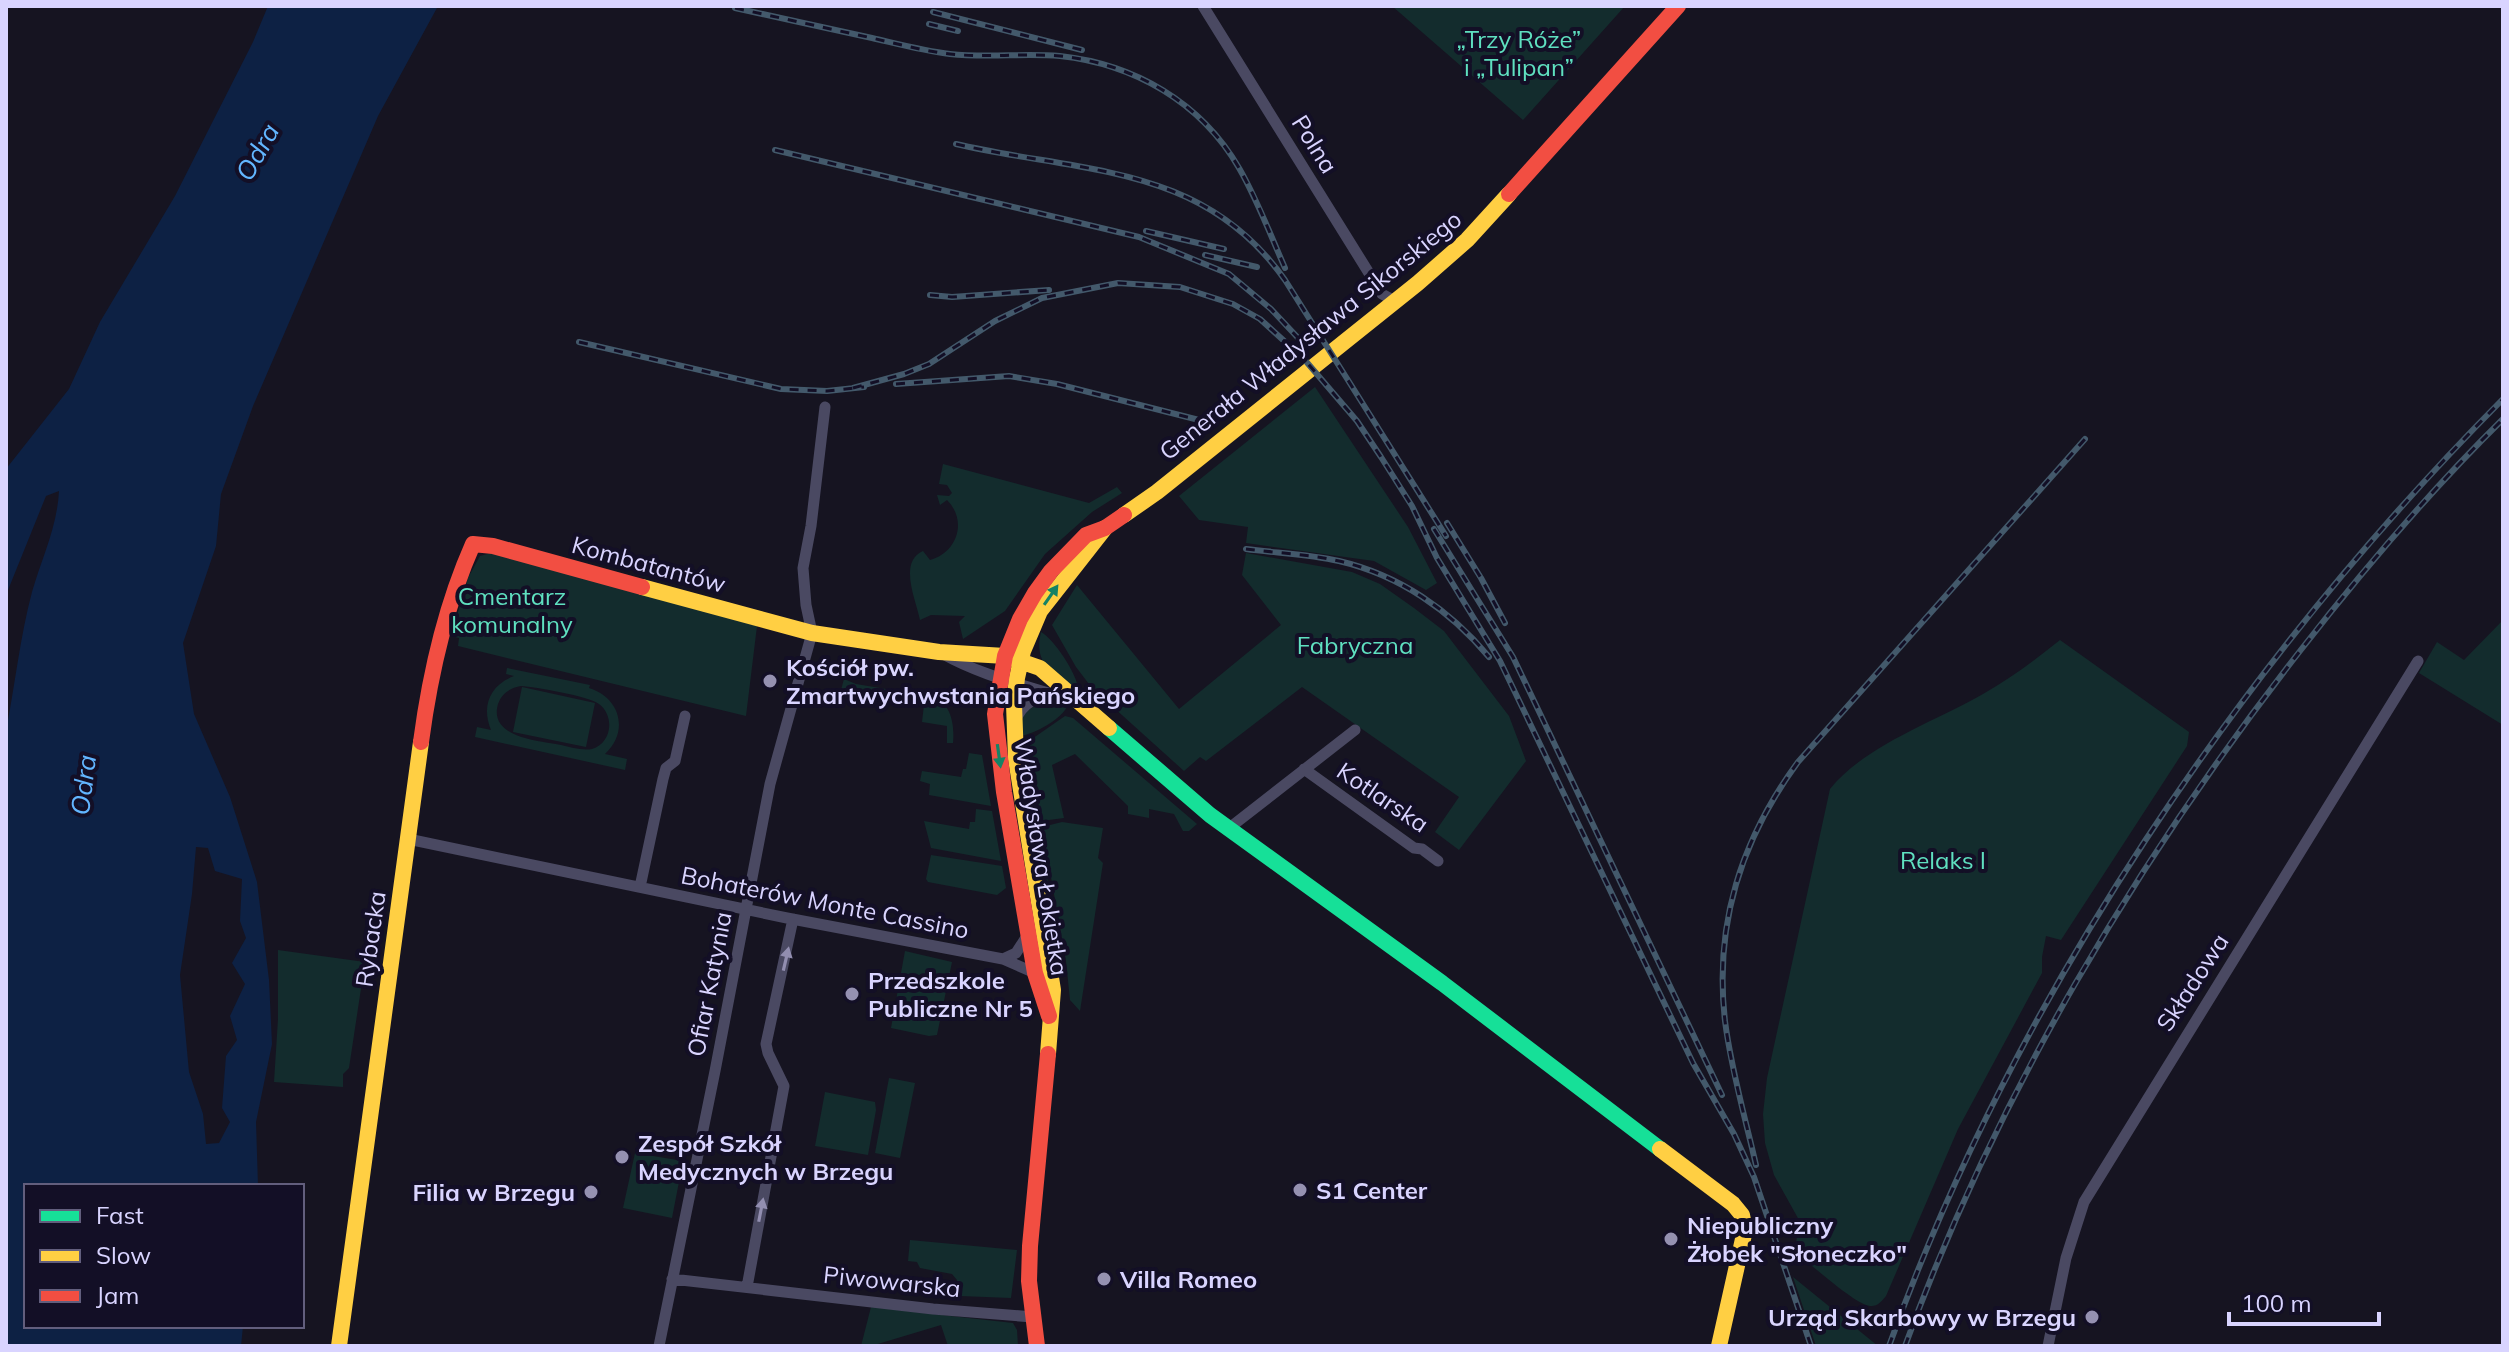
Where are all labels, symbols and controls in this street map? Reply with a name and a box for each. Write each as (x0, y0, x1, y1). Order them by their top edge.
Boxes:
park label: „Trzy Róże” i „Tulipan” (1457, 24, 1581, 82)
street label: Polna (1286, 109, 1344, 179)
water label: Odra (228, 118, 286, 186)
street label: Generała Władysława Sikorskiego (1153, 204, 1467, 466)
street label: Kombatantów (569, 529, 729, 599)
park label: Cmentarz komunalny (451, 581, 573, 639)
one-way arrow (1043, 585, 1058, 606)
park label: Fabryczna (1297, 630, 1413, 660)
place label: Kościół pw. Zmartwychwstania Pańskiego (786, 652, 1135, 710)
marker: Kościół pw. Zmartwychwstania Pańskiego (761, 672, 779, 690)
street label: Władysława Łokietka (1008, 736, 1076, 978)
one-way arrow (993, 744, 1006, 769)
water label: Odra (63, 753, 103, 817)
street label: Kotlarska (1331, 755, 1435, 839)
park label: Relaks I (1900, 845, 1986, 875)
street label: Bohaterów Monte Cassino (678, 859, 972, 945)
street label: Rybacka (348, 889, 392, 989)
street label: Ofiar Katynia (680, 909, 738, 1059)
street label: Składowa (2149, 928, 2235, 1036)
one-way arrow (780, 946, 793, 971)
place label: Przedszkole Publiczne Nr 5 (868, 965, 1033, 1023)
marker: Przedszkole Publiczne Nr 5 (843, 985, 861, 1003)
place label: Zespół Szkół Medycznych w Brzegu (638, 1128, 893, 1186)
marker: Zespół Szkół Medycznych w Brzegu (613, 1148, 631, 1166)
place label: S1 Center (1316, 1175, 1428, 1205)
place label: Filia w Brzegu (412, 1177, 575, 1207)
marker: S1 Center (1291, 1181, 1309, 1199)
marker: Filia w Brzegu (582, 1183, 600, 1201)
legend (24, 1184, 304, 1328)
one-way arrow (755, 1198, 767, 1223)
text: Fast (96, 1200, 144, 1230)
place label: Niepubliczny Żłobek "Słoneczko" (1687, 1210, 1907, 1268)
marker: Niepubliczny Żłobek "Słoneczko" (1662, 1230, 1680, 1248)
text: Slow (96, 1240, 151, 1270)
street label: Piwowarska (822, 1259, 962, 1303)
place label: Villa Romeo (1119, 1264, 1257, 1294)
marker: Villa Romeo (1095, 1270, 1113, 1288)
scale bar (2229, 1276, 2379, 1326)
text: Jam (96, 1280, 139, 1310)
text: 100 m (2241, 1288, 2312, 1318)
place label: Urząd Skarbowy w Brzegu (1768, 1302, 2076, 1332)
marker: Urząd Skarbowy w Brzegu (2083, 1308, 2101, 1326)

